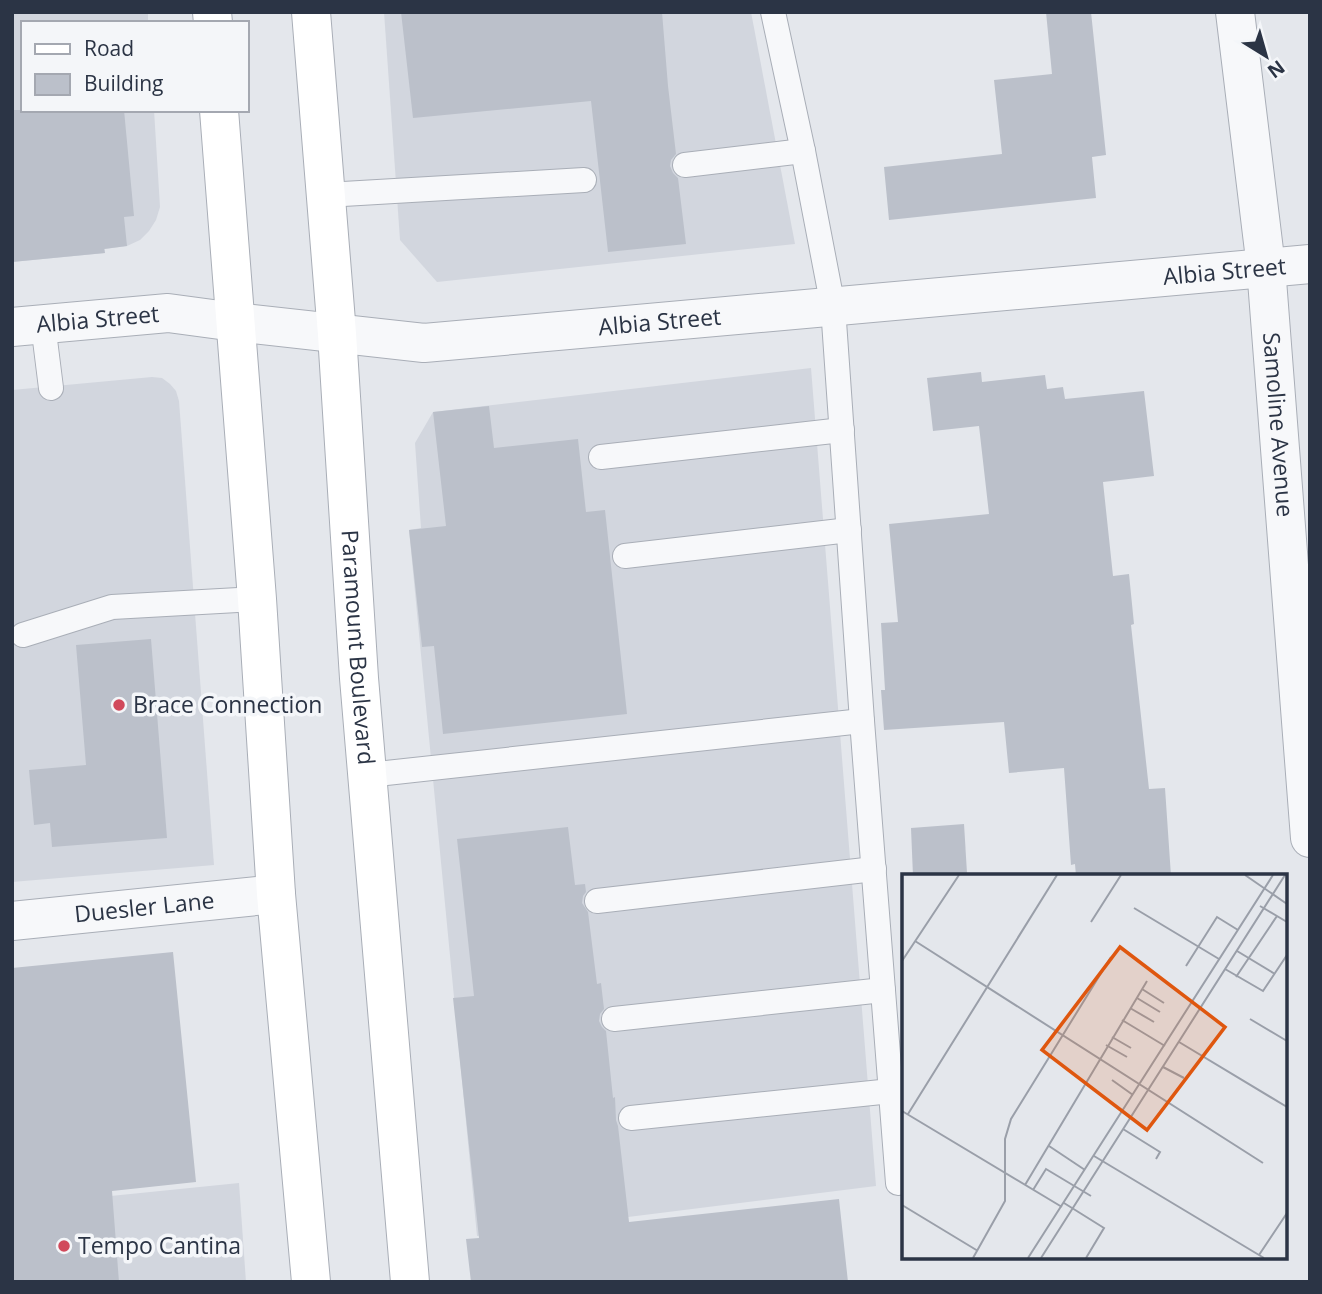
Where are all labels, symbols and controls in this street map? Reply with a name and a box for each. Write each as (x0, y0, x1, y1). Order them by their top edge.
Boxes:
legend (21, 21, 248, 112)
north arrow (1231, 21, 1301, 91)
text: Road (84, 34, 134, 62)
text: N (1262, 55, 1290, 85)
text: Building (84, 69, 163, 97)
street label: Albia Street (1162, 249, 1287, 292)
street label: Albia Street (35, 297, 160, 340)
street label: Albia Street (597, 300, 722, 342)
street label: Samoline Avenue (1256, 331, 1302, 518)
street label: Paramount Boulevard (335, 529, 383, 766)
place label: Brace Connection (133, 688, 322, 720)
marker: Brace Connection (111, 697, 127, 713)
inset map (902, 874, 1287, 1259)
street label: Duesler Lane (73, 883, 216, 930)
place label: Tempo Cantina (78, 1229, 241, 1261)
marker: Tempo Cantina (56, 1238, 72, 1254)

